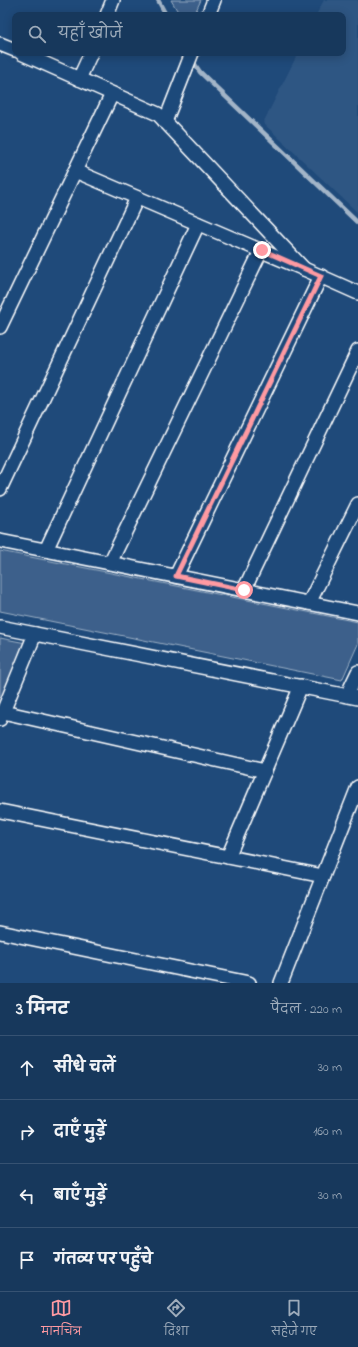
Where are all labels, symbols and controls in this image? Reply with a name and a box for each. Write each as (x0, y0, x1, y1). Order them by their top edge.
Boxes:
search box (12, 12, 346, 56)
icon: search (26, 23, 48, 45)
text: यहाँ खोजें (58, 23, 122, 45)
route end (253, 241, 271, 259)
route start (235, 581, 253, 599)
text: 3 मिनट (16, 997, 69, 1022)
text: पैदल · 220 m (271, 1000, 342, 1019)
icon: ahead (16, 1057, 38, 1079)
text: सीधे चलें (54, 1057, 115, 1079)
text: 30 m (318, 1058, 342, 1077)
icon: right (16, 1121, 38, 1143)
text: दाएँ मुड़ें (54, 1121, 106, 1143)
text: 160 m (313, 1122, 342, 1141)
icon: left (16, 1185, 38, 1207)
text: बाएँ मुड़ें (54, 1185, 107, 1207)
text: 30 m (318, 1186, 342, 1205)
icon: arrive (16, 1249, 38, 1271)
text: गंतव्य पर पहुँचे (54, 1249, 153, 1271)
tab: मानचित्र (41, 1297, 82, 1343)
tab: दिशा (164, 1297, 189, 1343)
tab: सहेजे गए (271, 1297, 317, 1343)

